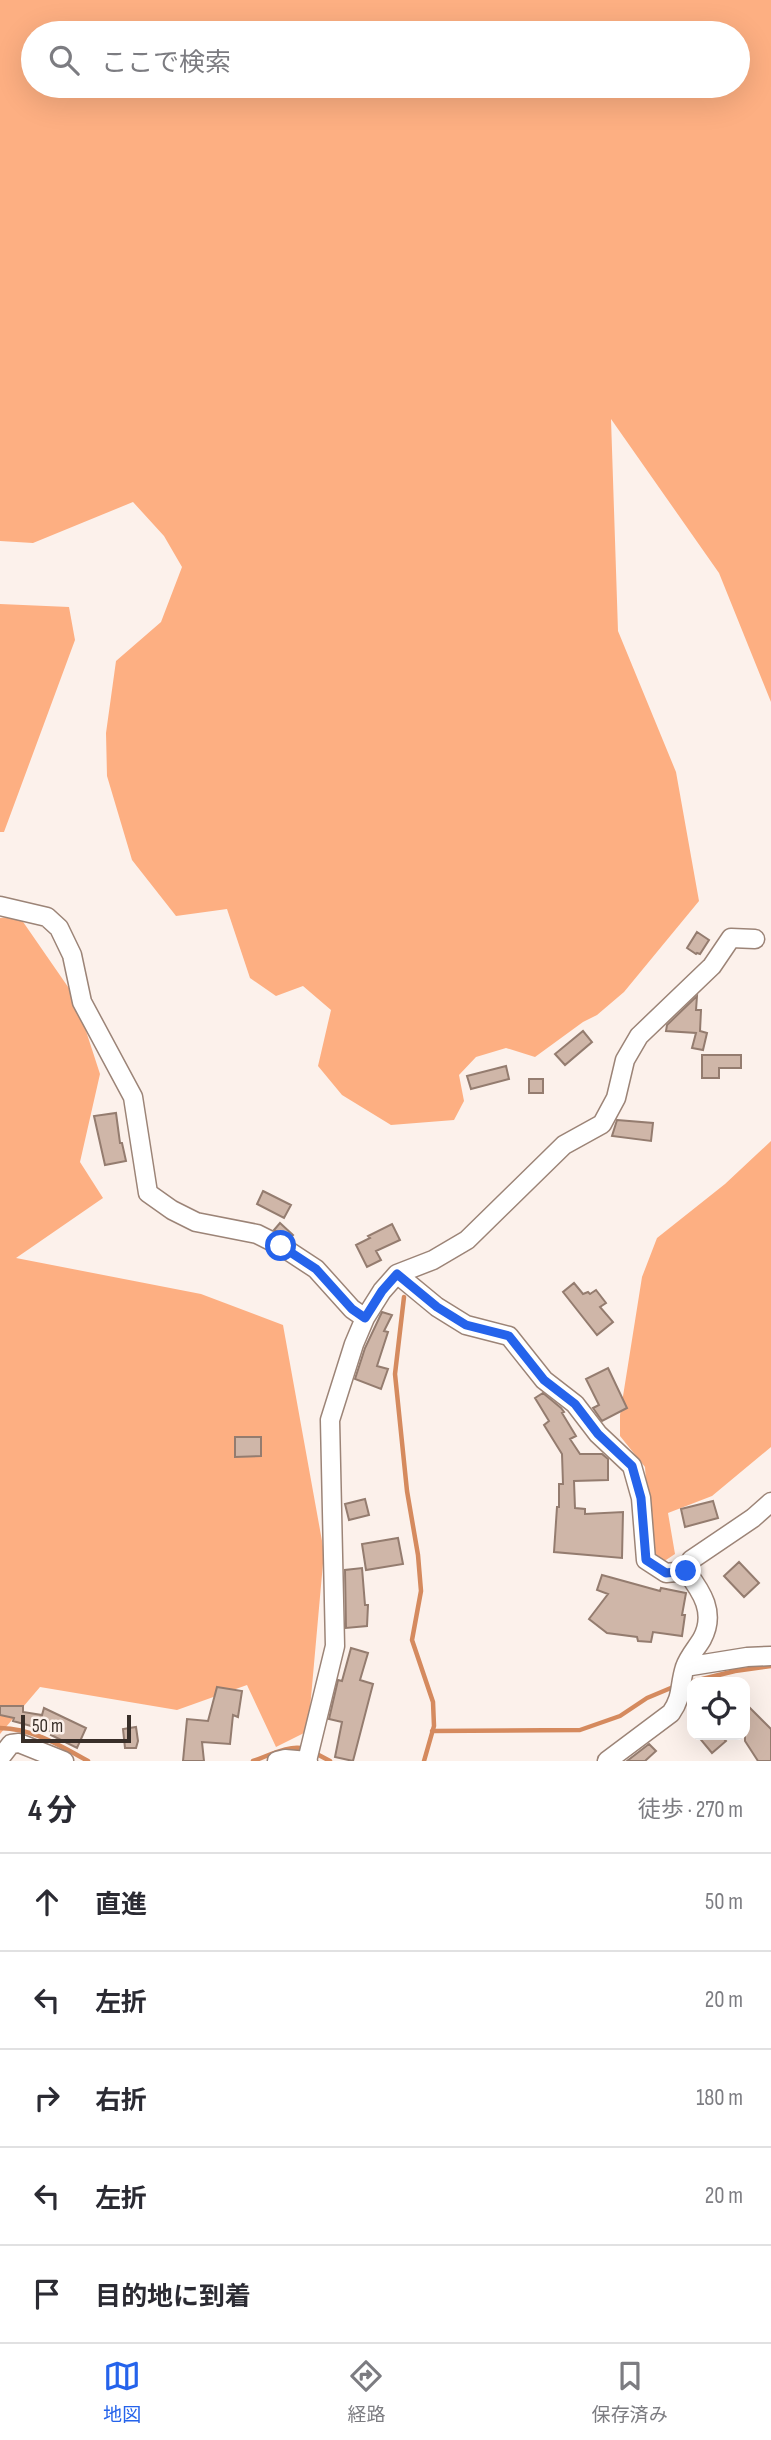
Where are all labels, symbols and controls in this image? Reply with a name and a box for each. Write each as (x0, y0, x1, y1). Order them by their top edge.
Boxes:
search box (21, 21, 750, 98)
icon: search (45, 41, 83, 79)
text: ここで検索 (101, 48, 231, 79)
route start (265, 1230, 296, 1261)
route end (670, 1555, 701, 1586)
map controls (687, 1677, 750, 1740)
button: locate (687, 1677, 750, 1740)
scale bar (21, 1712, 131, 1744)
text: 50 m (32, 1715, 63, 1738)
text: 4 分 (28, 1793, 77, 1829)
text: 徒歩 · 270 m (638, 1796, 743, 1824)
icon: ahead (28, 1883, 66, 1921)
text: 50 m (705, 1888, 743, 1916)
text: 直進 (95, 1890, 147, 1921)
icon: left (28, 1981, 66, 2019)
text: 20 m (705, 1986, 743, 2014)
text: 左折 (95, 1988, 147, 2019)
icon: right (28, 2079, 66, 2117)
text: 180 m (696, 2084, 743, 2112)
text: 右折 (95, 2086, 147, 2117)
icon: left (28, 2177, 66, 2215)
text: 20 m (705, 2182, 743, 2210)
text: 左折 (95, 2184, 147, 2215)
icon: arrive (28, 2275, 66, 2313)
text: 目的地に到着 (95, 2282, 251, 2313)
tab: 地図 (103, 2357, 141, 2427)
tab: 経路 (347, 2357, 386, 2427)
tab: 保存済み (592, 2357, 668, 2427)

